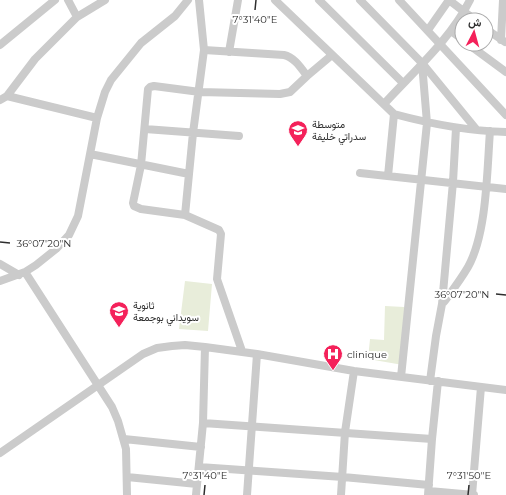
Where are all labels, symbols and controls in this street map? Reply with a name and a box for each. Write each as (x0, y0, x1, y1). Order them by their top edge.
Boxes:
north arrow (454, 12, 494, 52)
text: 7°31'40"E (233, 13, 278, 26)
text: ش (468, 14, 482, 30)
place label: متوسطة سدراتي خليفة (312, 118, 366, 145)
school or university icon: متوسطة سدراتي خليفة (287, 119, 309, 147)
text: 36°07'20"N (17, 237, 71, 250)
text: 36°07'20"N (435, 288, 489, 301)
place label: ثانوية سويداني بوجمعة (133, 299, 199, 326)
school or university icon: ثانوية سويداني بوجمعة (108, 300, 130, 328)
hospital icon: clinique (322, 343, 344, 371)
place label: clinique (347, 348, 387, 361)
text: 7°31'40"E (183, 469, 228, 482)
text: 7°31'50"E (447, 469, 492, 482)

